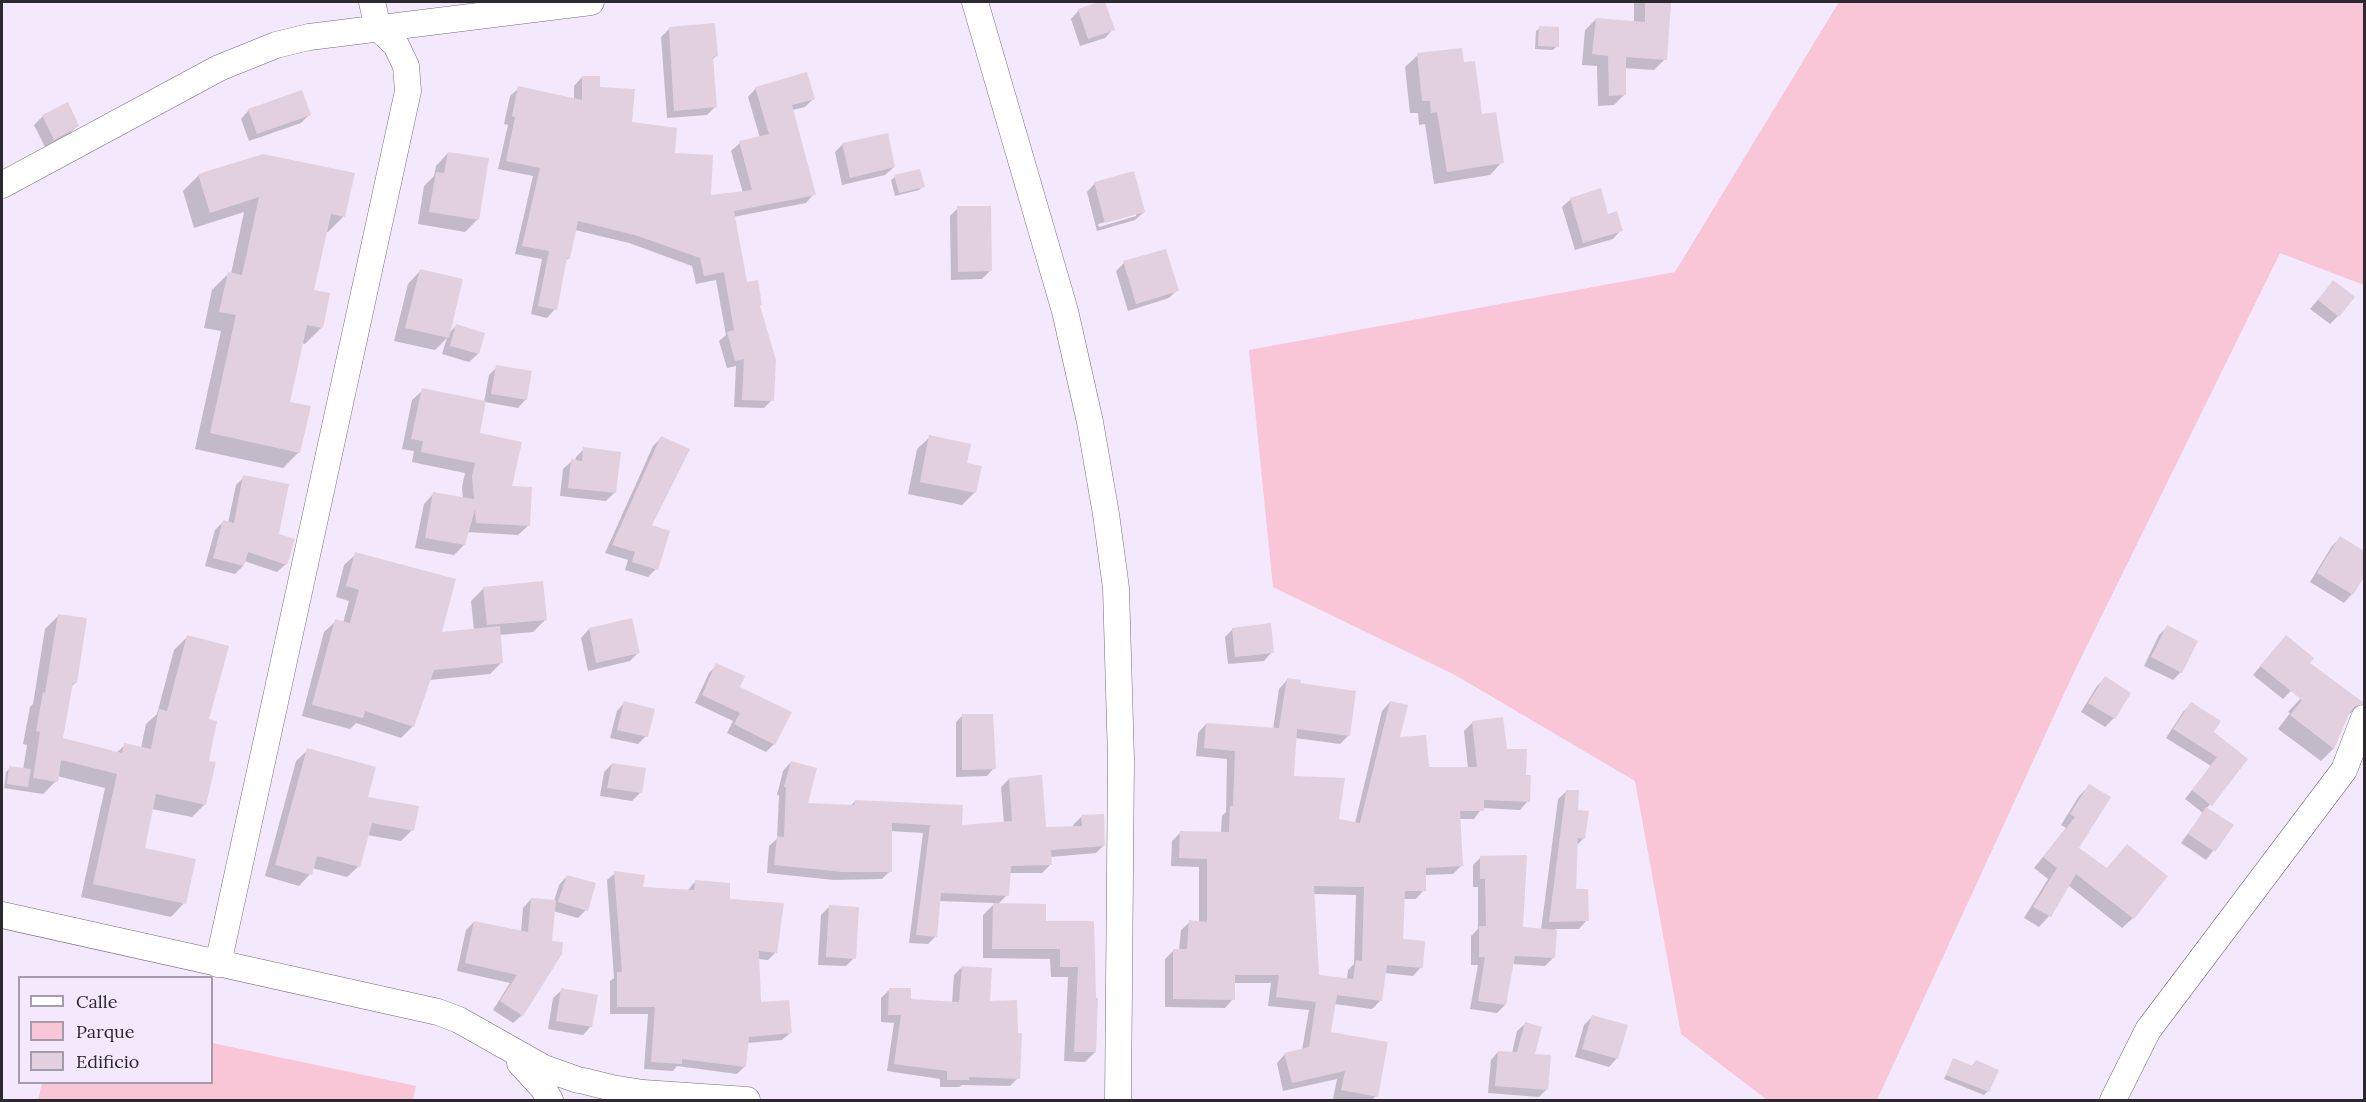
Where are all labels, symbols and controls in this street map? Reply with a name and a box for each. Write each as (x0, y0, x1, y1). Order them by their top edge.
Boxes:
legend (18, 976, 213, 1084)
text: Calle (76, 990, 117, 1013)
text: Parque (76, 1020, 135, 1043)
text: Edificio (76, 1050, 139, 1073)

